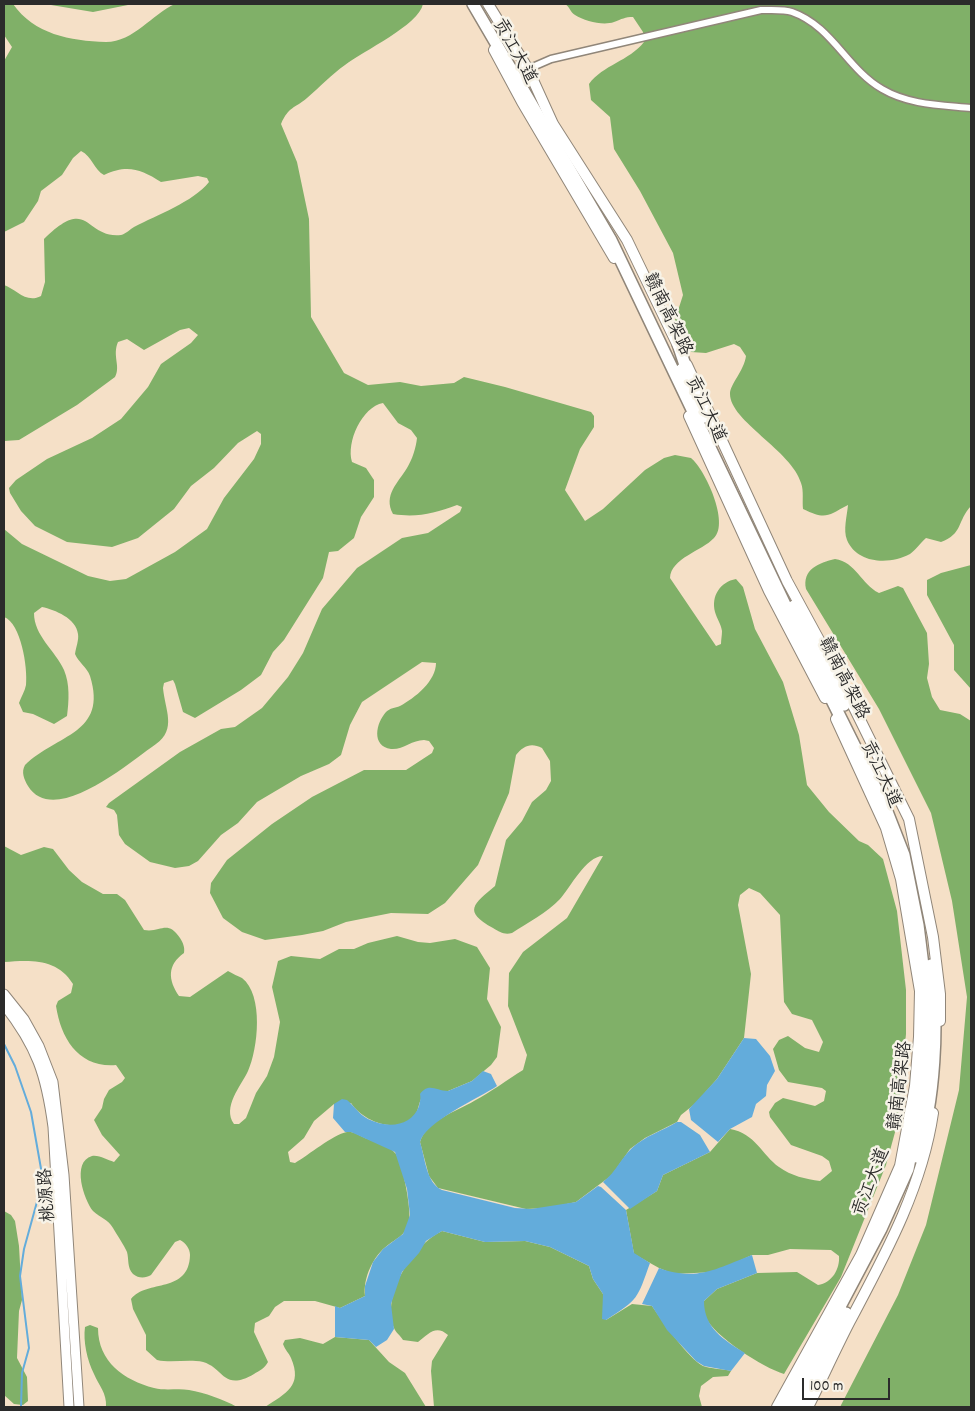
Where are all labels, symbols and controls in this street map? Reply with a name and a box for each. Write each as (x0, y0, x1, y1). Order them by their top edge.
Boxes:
street label: 贡江大道 (486, 15, 540, 89)
street label: 赣南高架路 (637, 270, 695, 360)
street label: 贡江大道 (679, 373, 729, 447)
street label: 赣南高架路 (812, 634, 872, 724)
street label: 贡江大道 (854, 738, 904, 812)
street label: 赣南高架路 (886, 1040, 918, 1132)
street label: 贡江大道 (850, 1146, 896, 1220)
street label: 桃源路 (36, 1167, 62, 1223)
scale bar (805, 1368, 892, 1400)
text: 100 m (810, 1376, 843, 1398)

